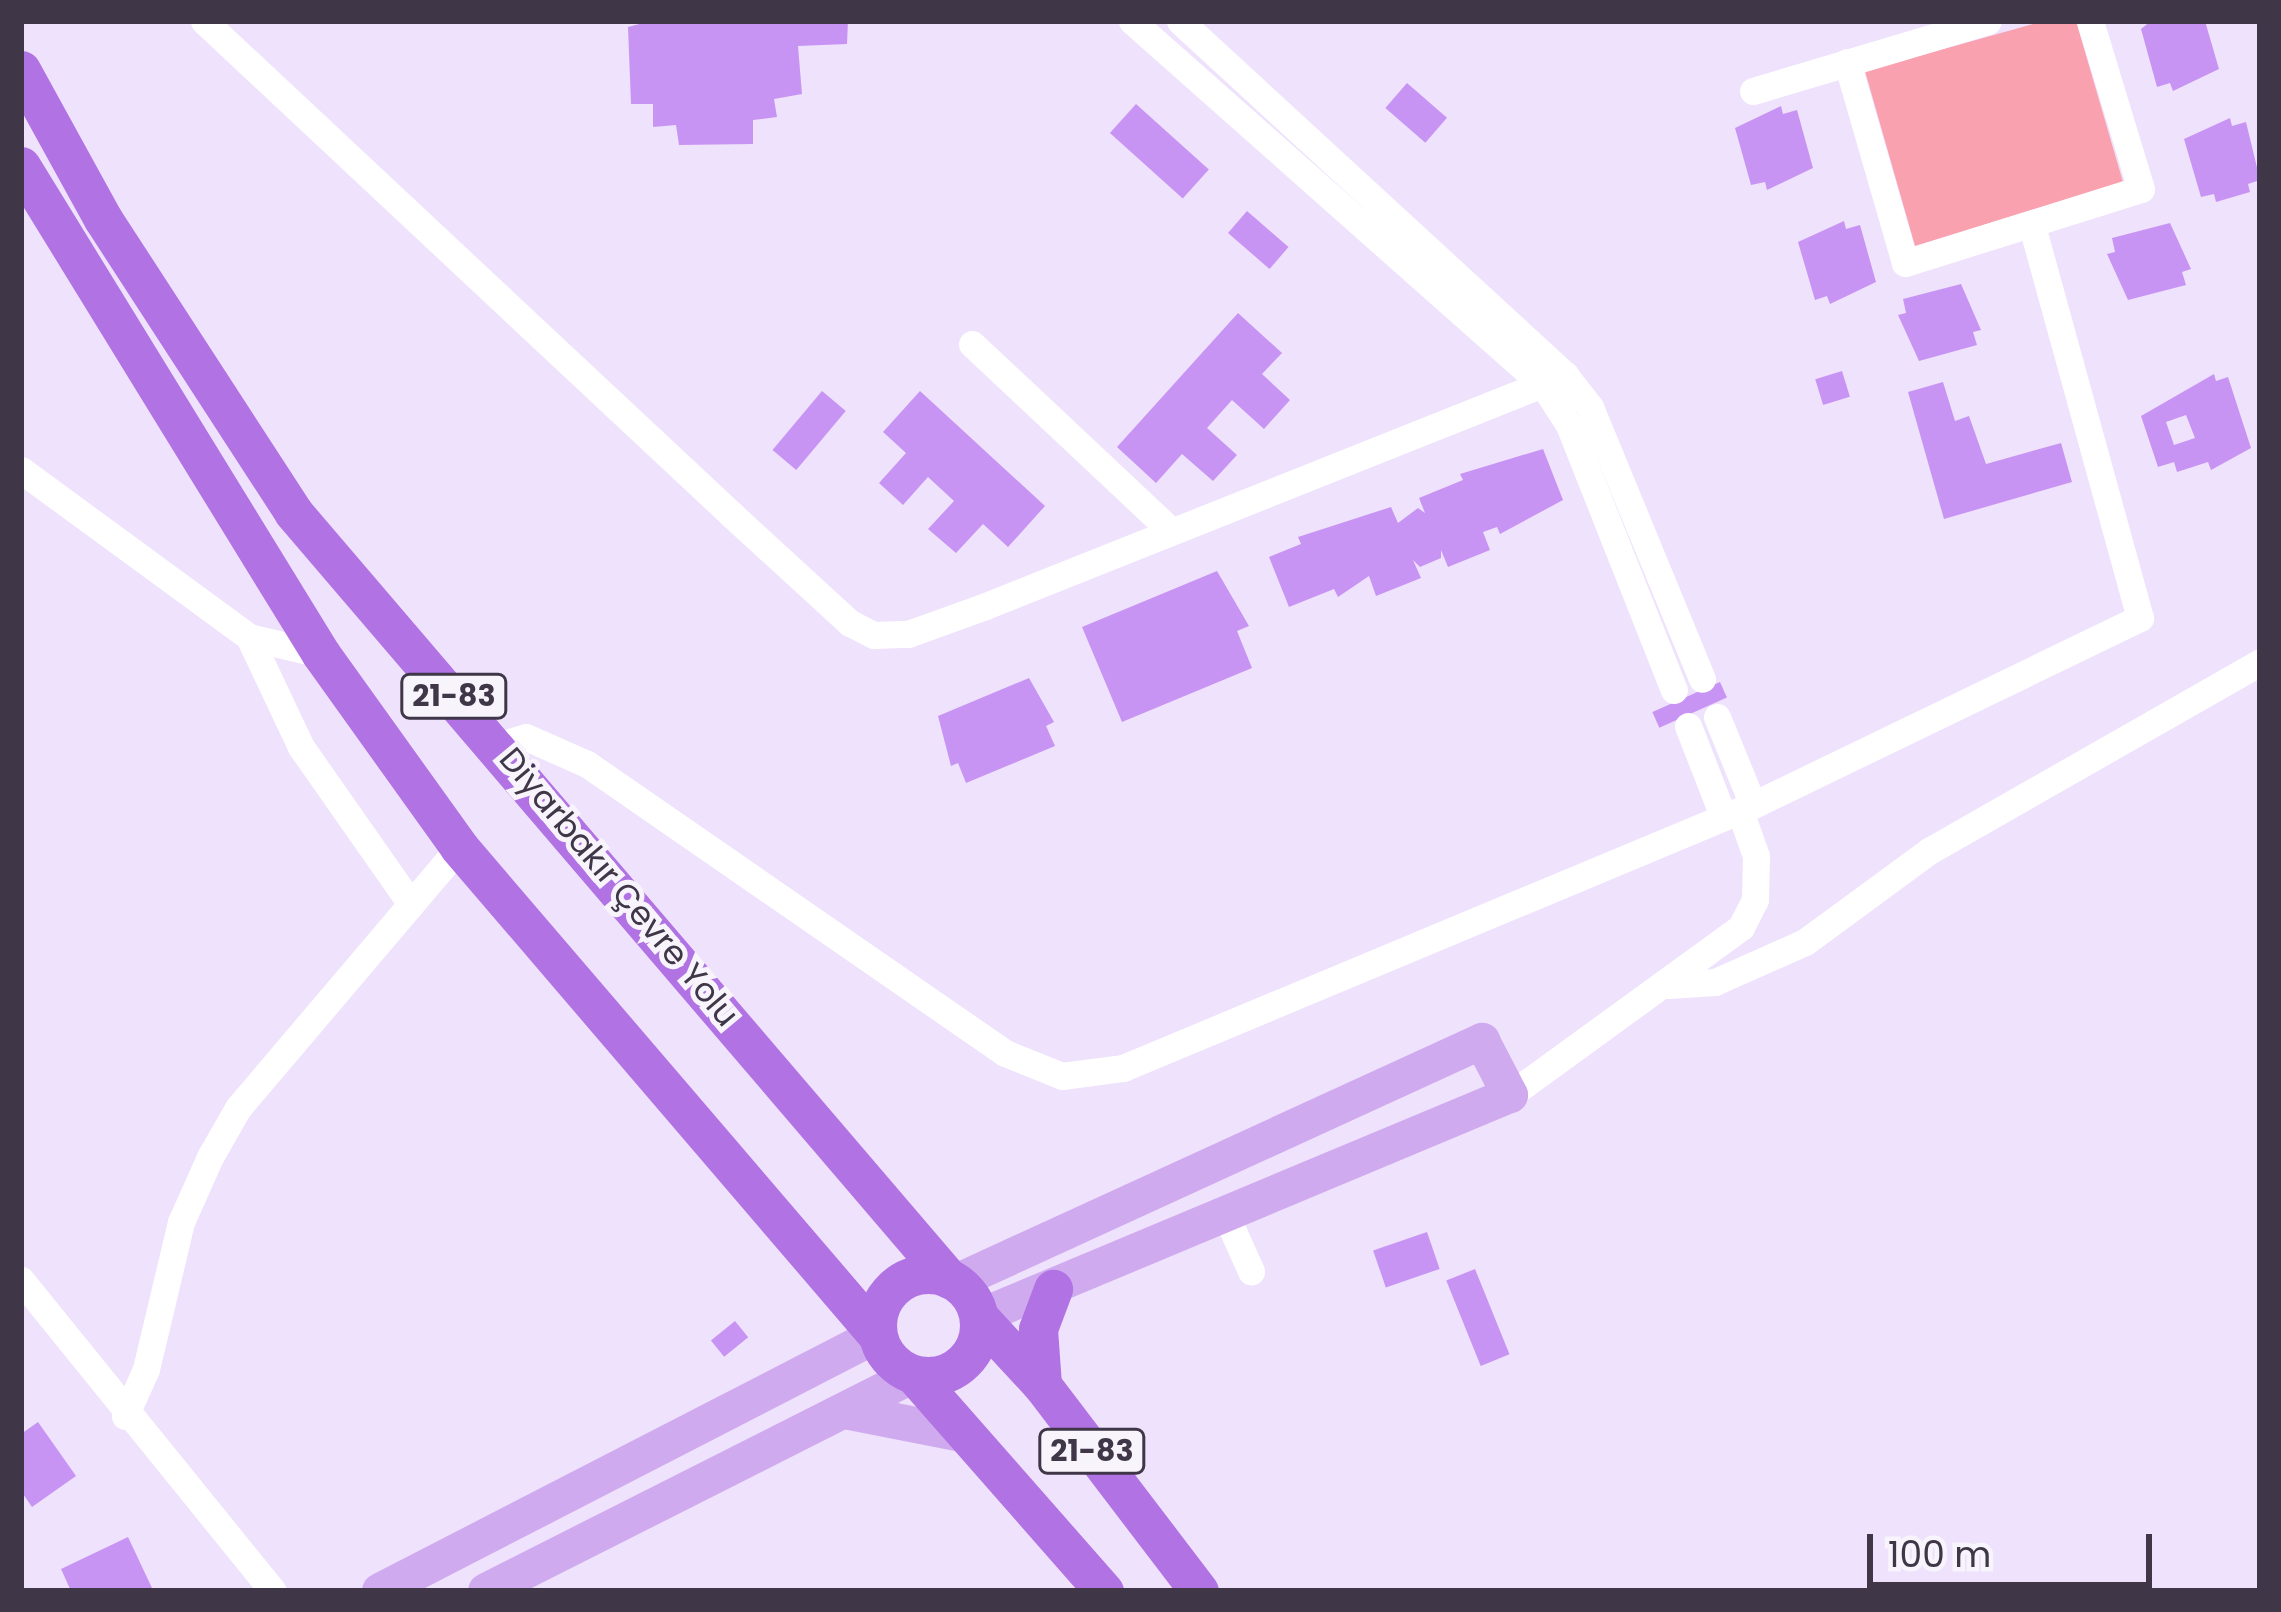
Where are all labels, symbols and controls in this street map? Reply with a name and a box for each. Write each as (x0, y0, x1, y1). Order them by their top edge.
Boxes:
road number: 21-83 (400, 672, 508, 720)
street label: Diyarbakır Çevre Yolu (491, 740, 747, 1034)
road number: 21-83 (1038, 1427, 1146, 1475)
scale bar (1873, 1510, 2158, 1584)
text: 100 m (1888, 1529, 1991, 1580)

